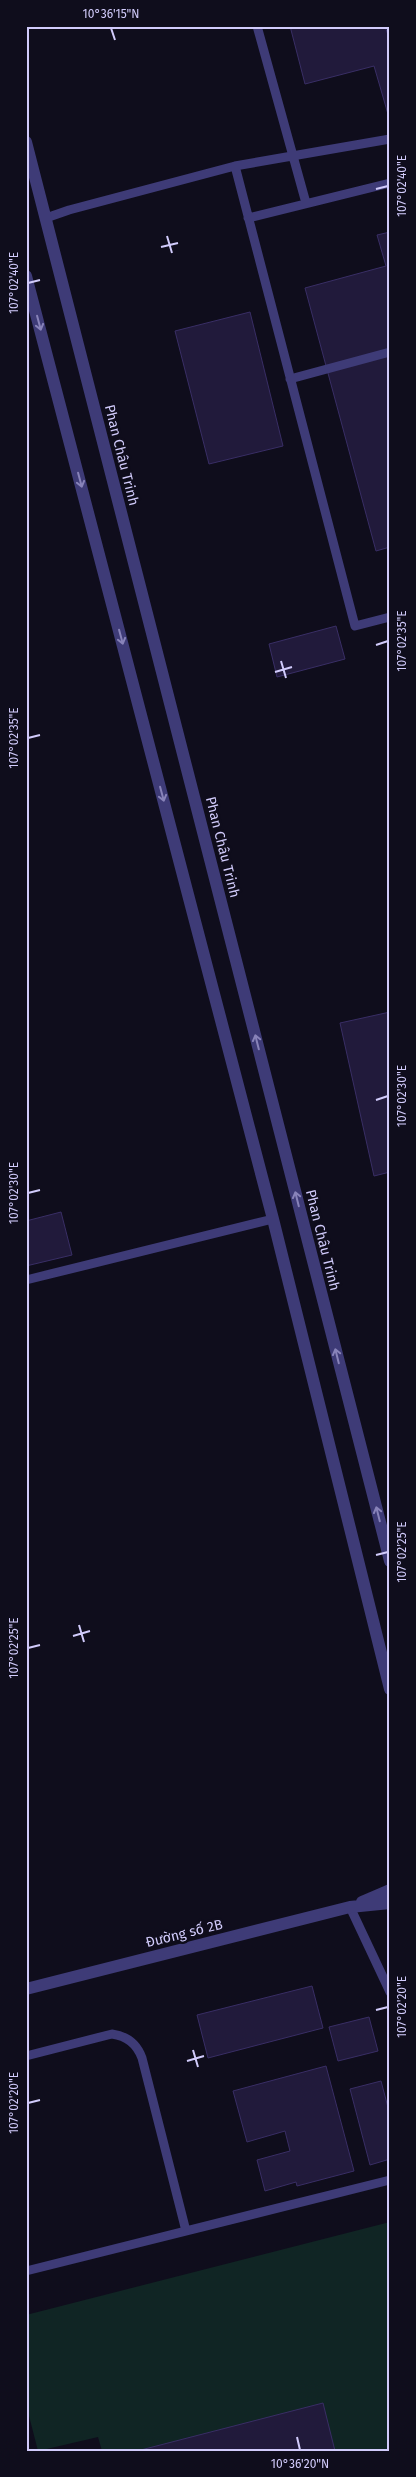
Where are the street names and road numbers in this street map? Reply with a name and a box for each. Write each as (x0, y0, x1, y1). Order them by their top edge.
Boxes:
street label: Phan Châu Trinh (101, 403, 142, 507)
street label: Phan Châu Trinh (202, 795, 243, 899)
street label: Phan Châu Trinh (302, 1188, 343, 1292)
street label: Đường số 2B (144, 1915, 224, 1951)

